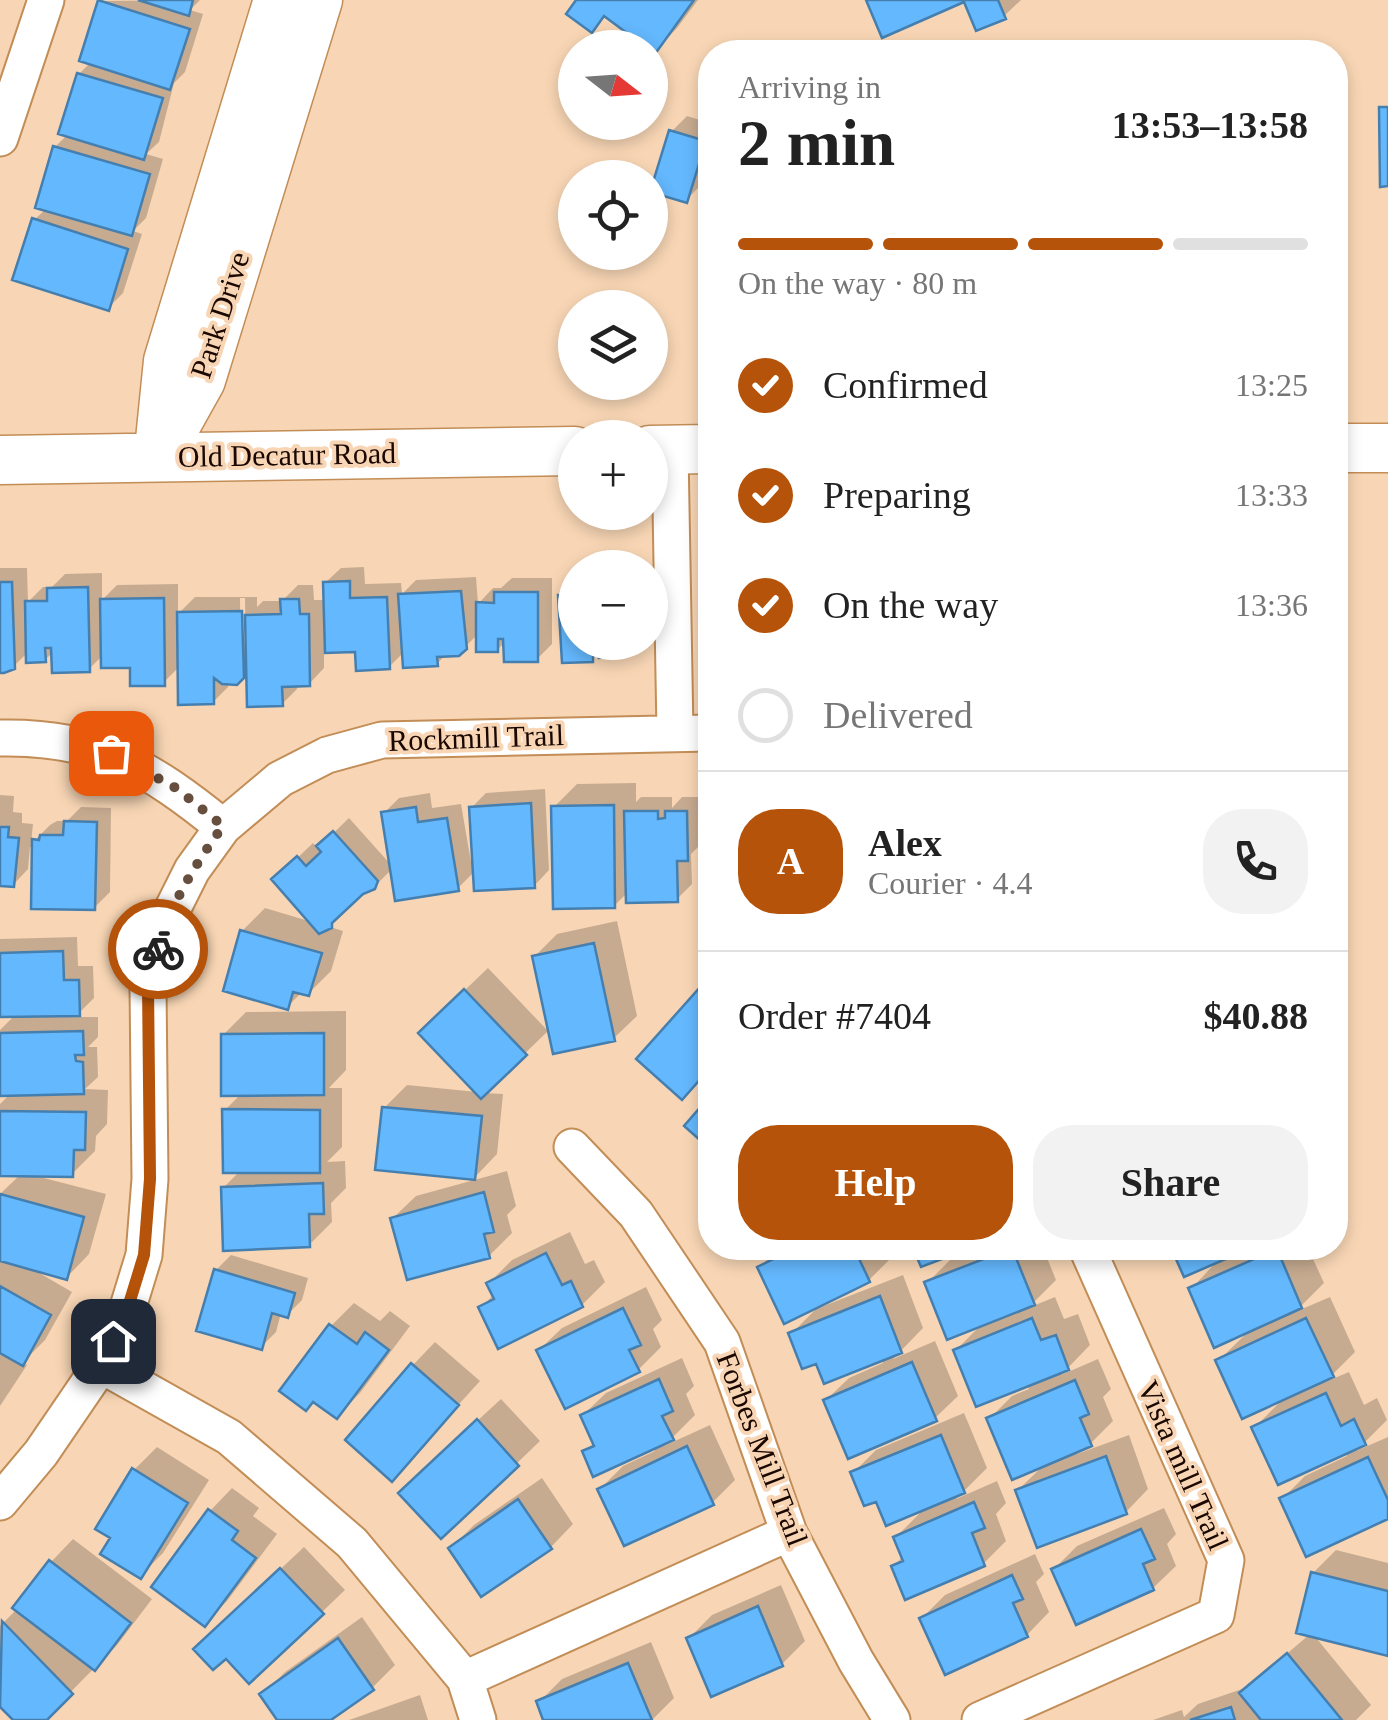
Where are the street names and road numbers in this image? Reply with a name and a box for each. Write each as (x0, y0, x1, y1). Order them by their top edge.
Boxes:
street label: Park Drive (184, 248, 255, 382)
street label: Old Decatur Road (178, 436, 396, 473)
street label: Rockmill Trail (388, 718, 564, 757)
street label: Forbes Mill Trail (710, 1347, 815, 1550)
street label: Vista mill Trail (1131, 1375, 1235, 1554)

